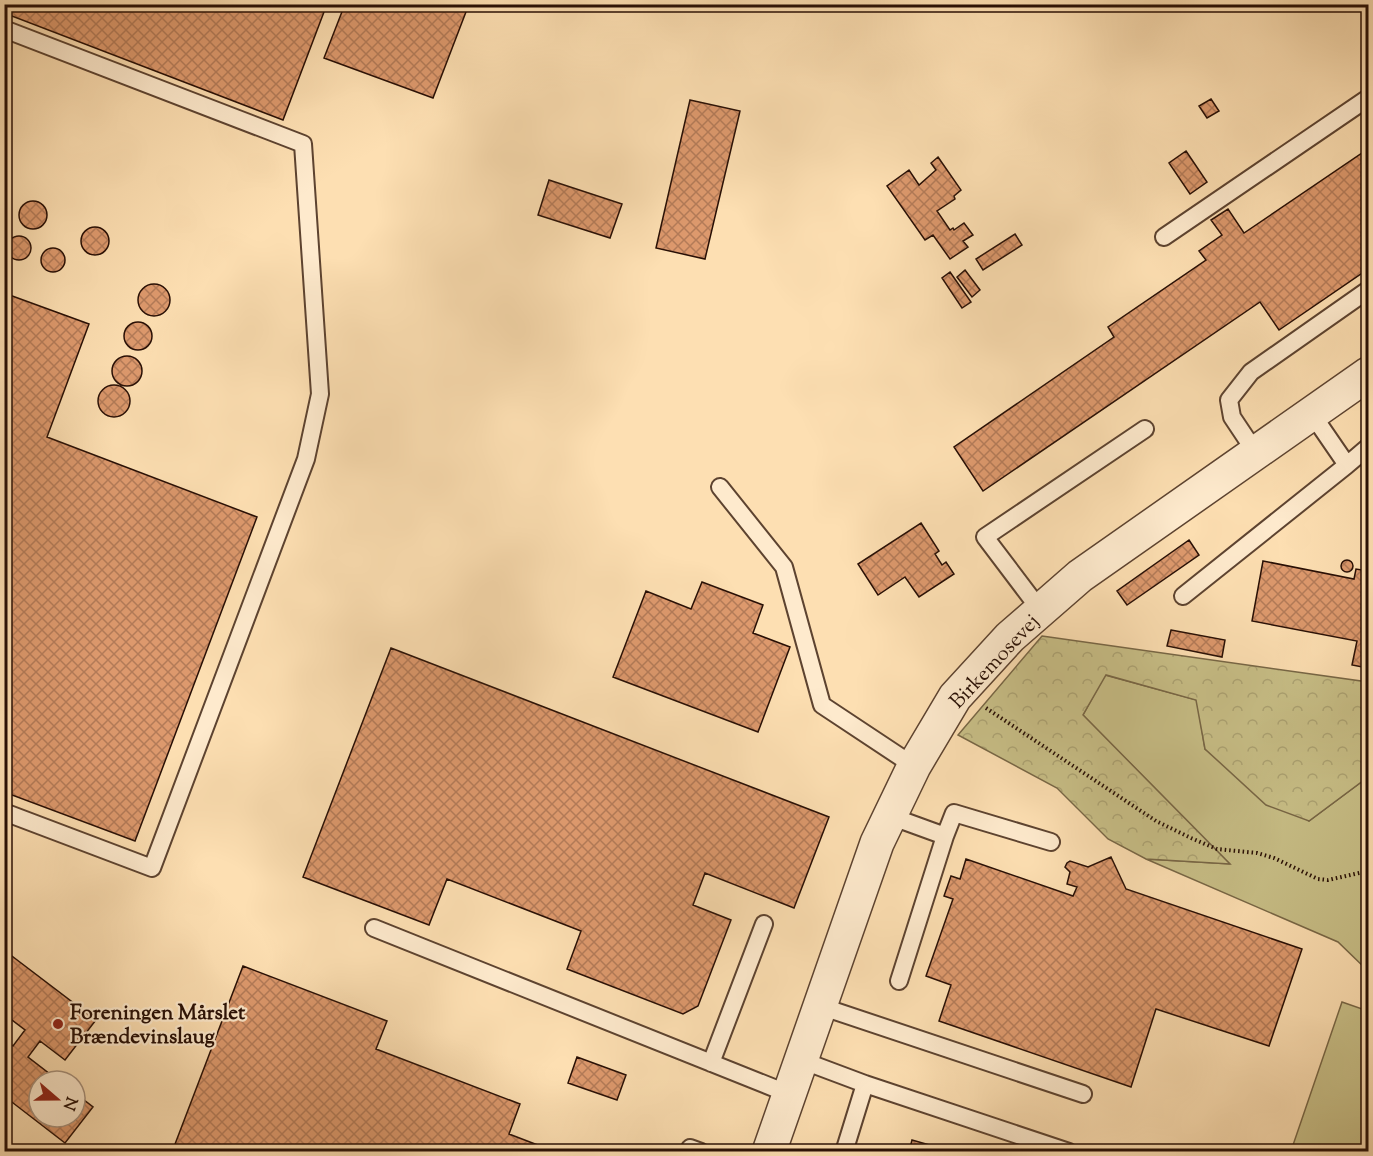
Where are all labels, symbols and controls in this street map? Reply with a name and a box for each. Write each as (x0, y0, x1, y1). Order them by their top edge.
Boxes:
street label: Birkemosevej (944, 608, 1047, 716)
place label: Foreningen Mårslet Brændevinslaug (70, 999, 246, 1053)
marker: Foreningen Mårslet Brændevinslaug (51, 1017, 65, 1031)
north arrow (27, 1069, 87, 1129)
text: N (56, 1093, 82, 1113)

